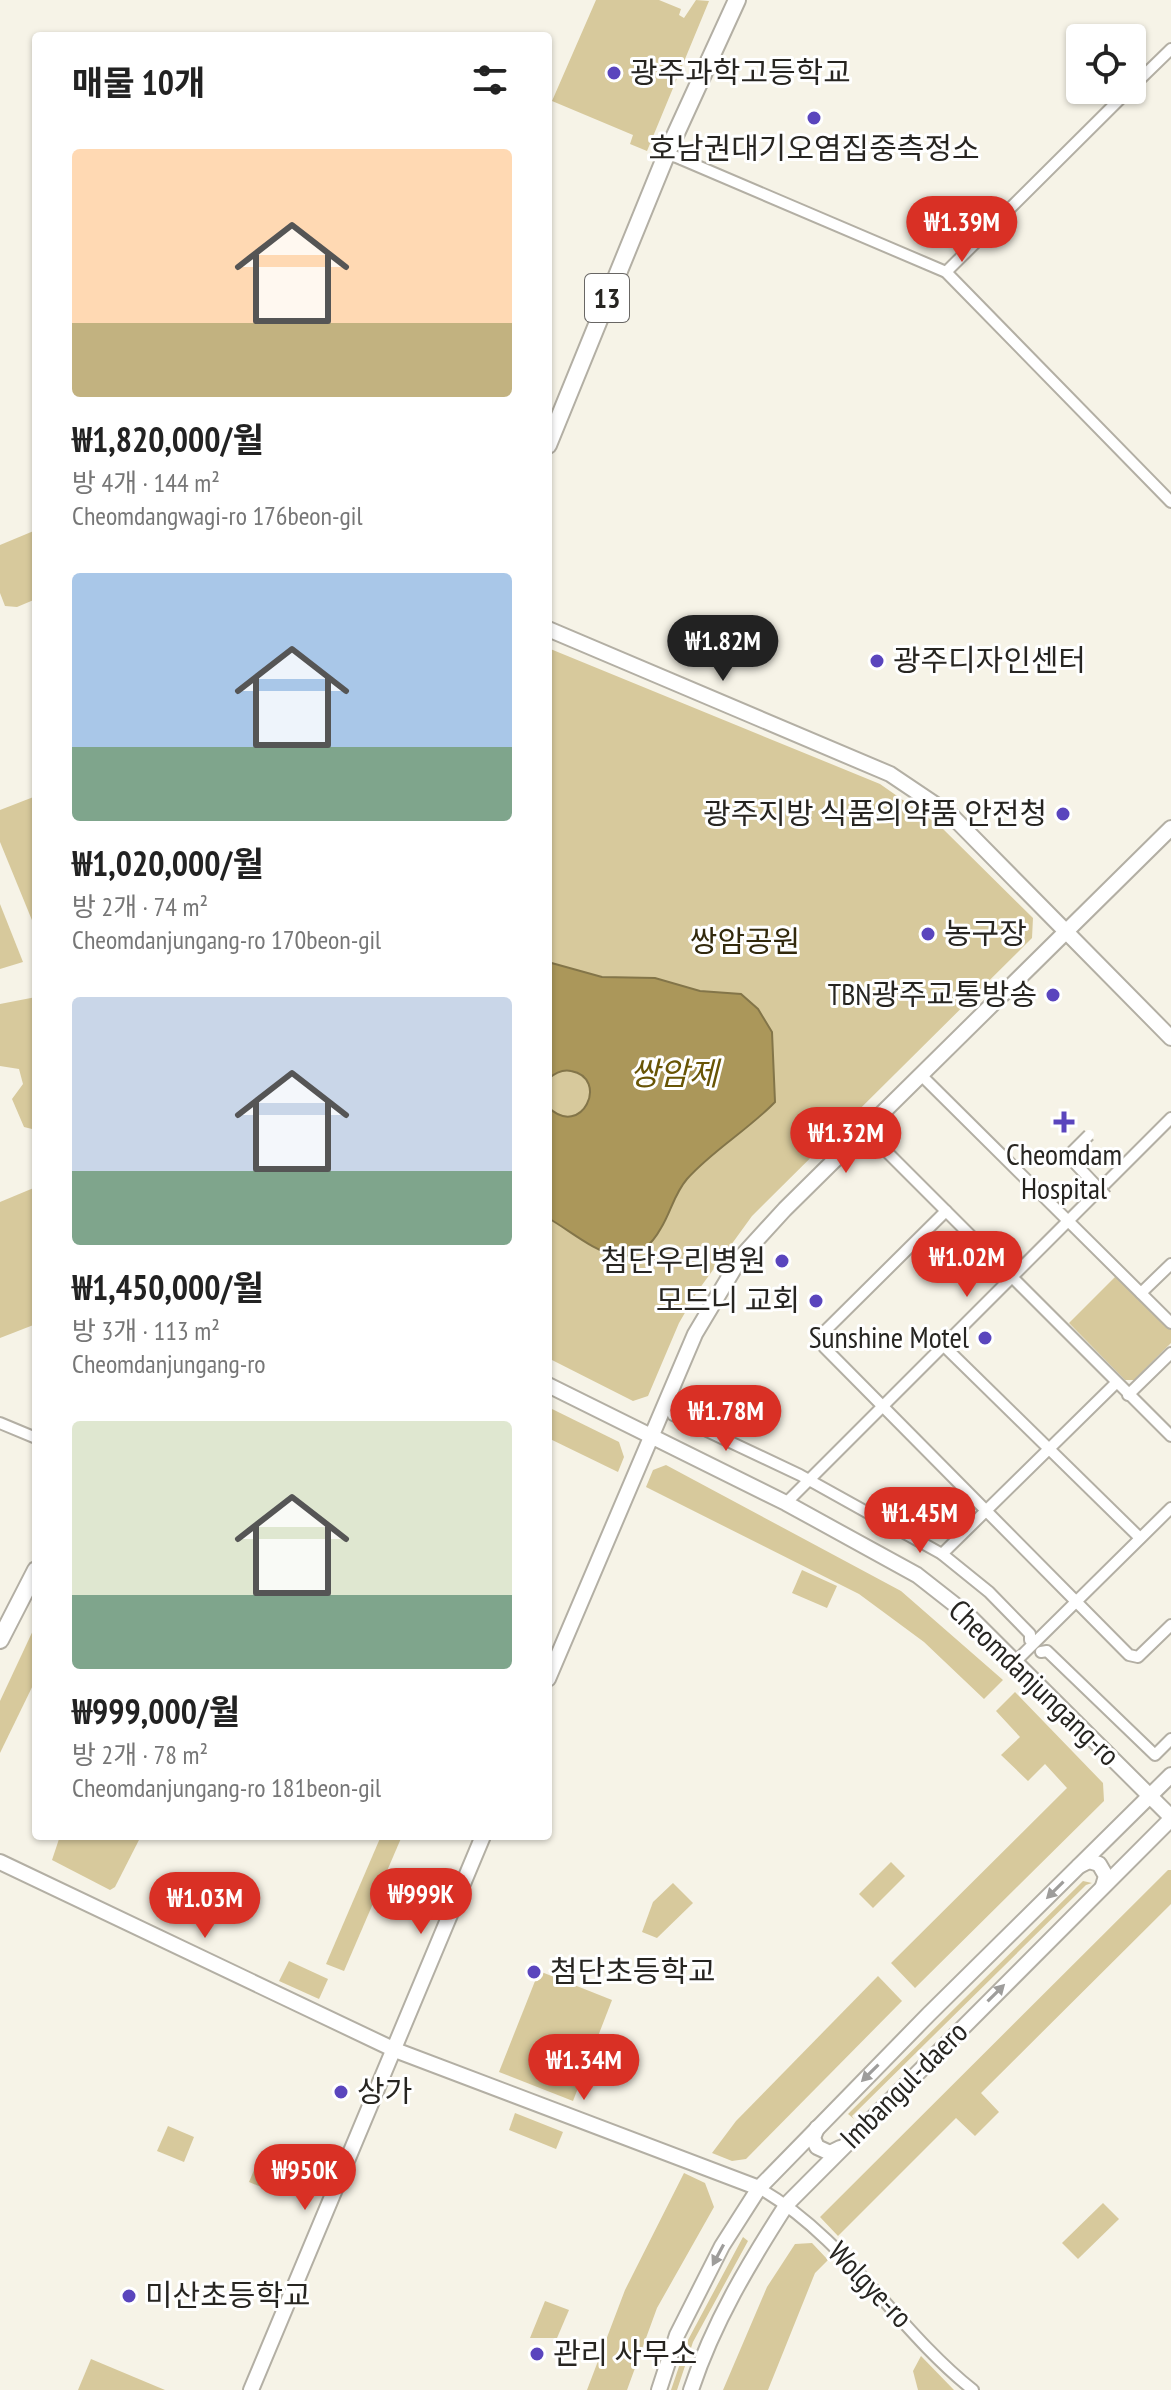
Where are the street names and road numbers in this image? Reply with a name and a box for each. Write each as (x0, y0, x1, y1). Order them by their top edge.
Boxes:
road number: 13 (585, 274, 629, 322)
street label: Cheomdanjungang-ro (941, 1590, 1129, 1774)
street label: Imbangul-daero (831, 2012, 975, 2156)
street label: Wolgye-ro (820, 2232, 922, 2335)

